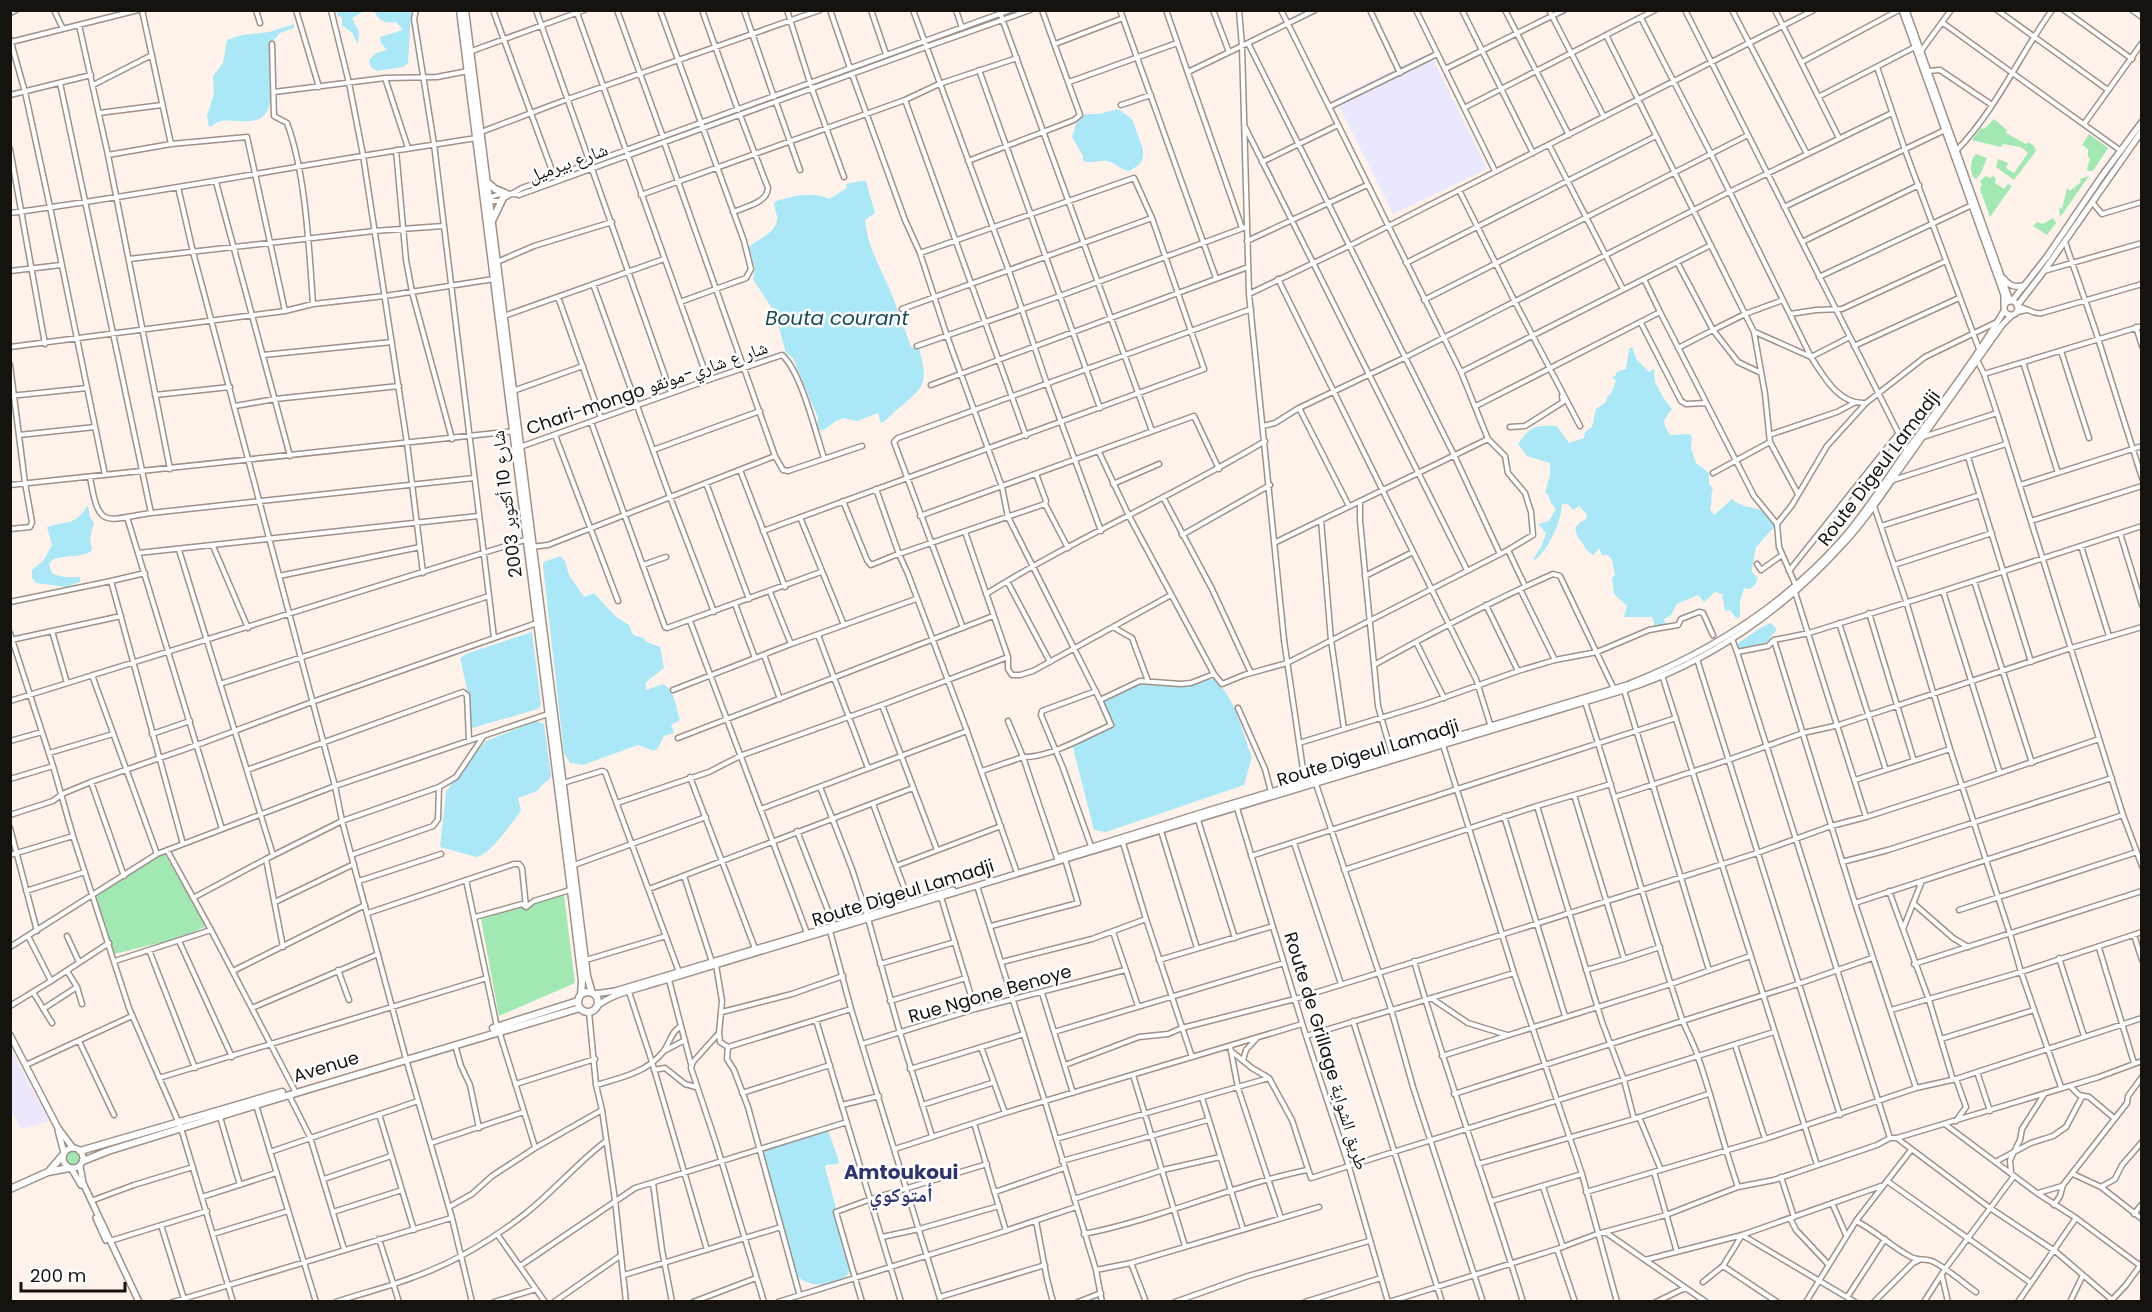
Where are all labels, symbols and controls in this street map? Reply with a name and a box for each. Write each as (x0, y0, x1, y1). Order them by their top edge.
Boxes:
street label: شارع بيرميل (525, 137, 611, 188)
water label: Bouta courant (765, 304, 909, 332)
street label: Chari-mongo شار ع شاري-مونقو (523, 334, 772, 443)
street label: Route Digeul Lamadji (1812, 385, 1946, 551)
street label: شارع 10 أكتوبر 2003 (485, 429, 528, 579)
street label: Route Digeul Lamadji (1274, 713, 1462, 792)
street label: Route Digeul Lamadji (809, 853, 997, 932)
street label: Route de Grillage طريق الشواية (1278, 929, 1375, 1173)
street label: Rue Ngone Benoye (905, 958, 1074, 1029)
street label: Avenue (290, 1045, 362, 1088)
district label: Amtoukoui أمتوكوي (844, 1158, 958, 1211)
scale bar (21, 1255, 124, 1293)
text: 200 m (30, 1263, 86, 1288)

